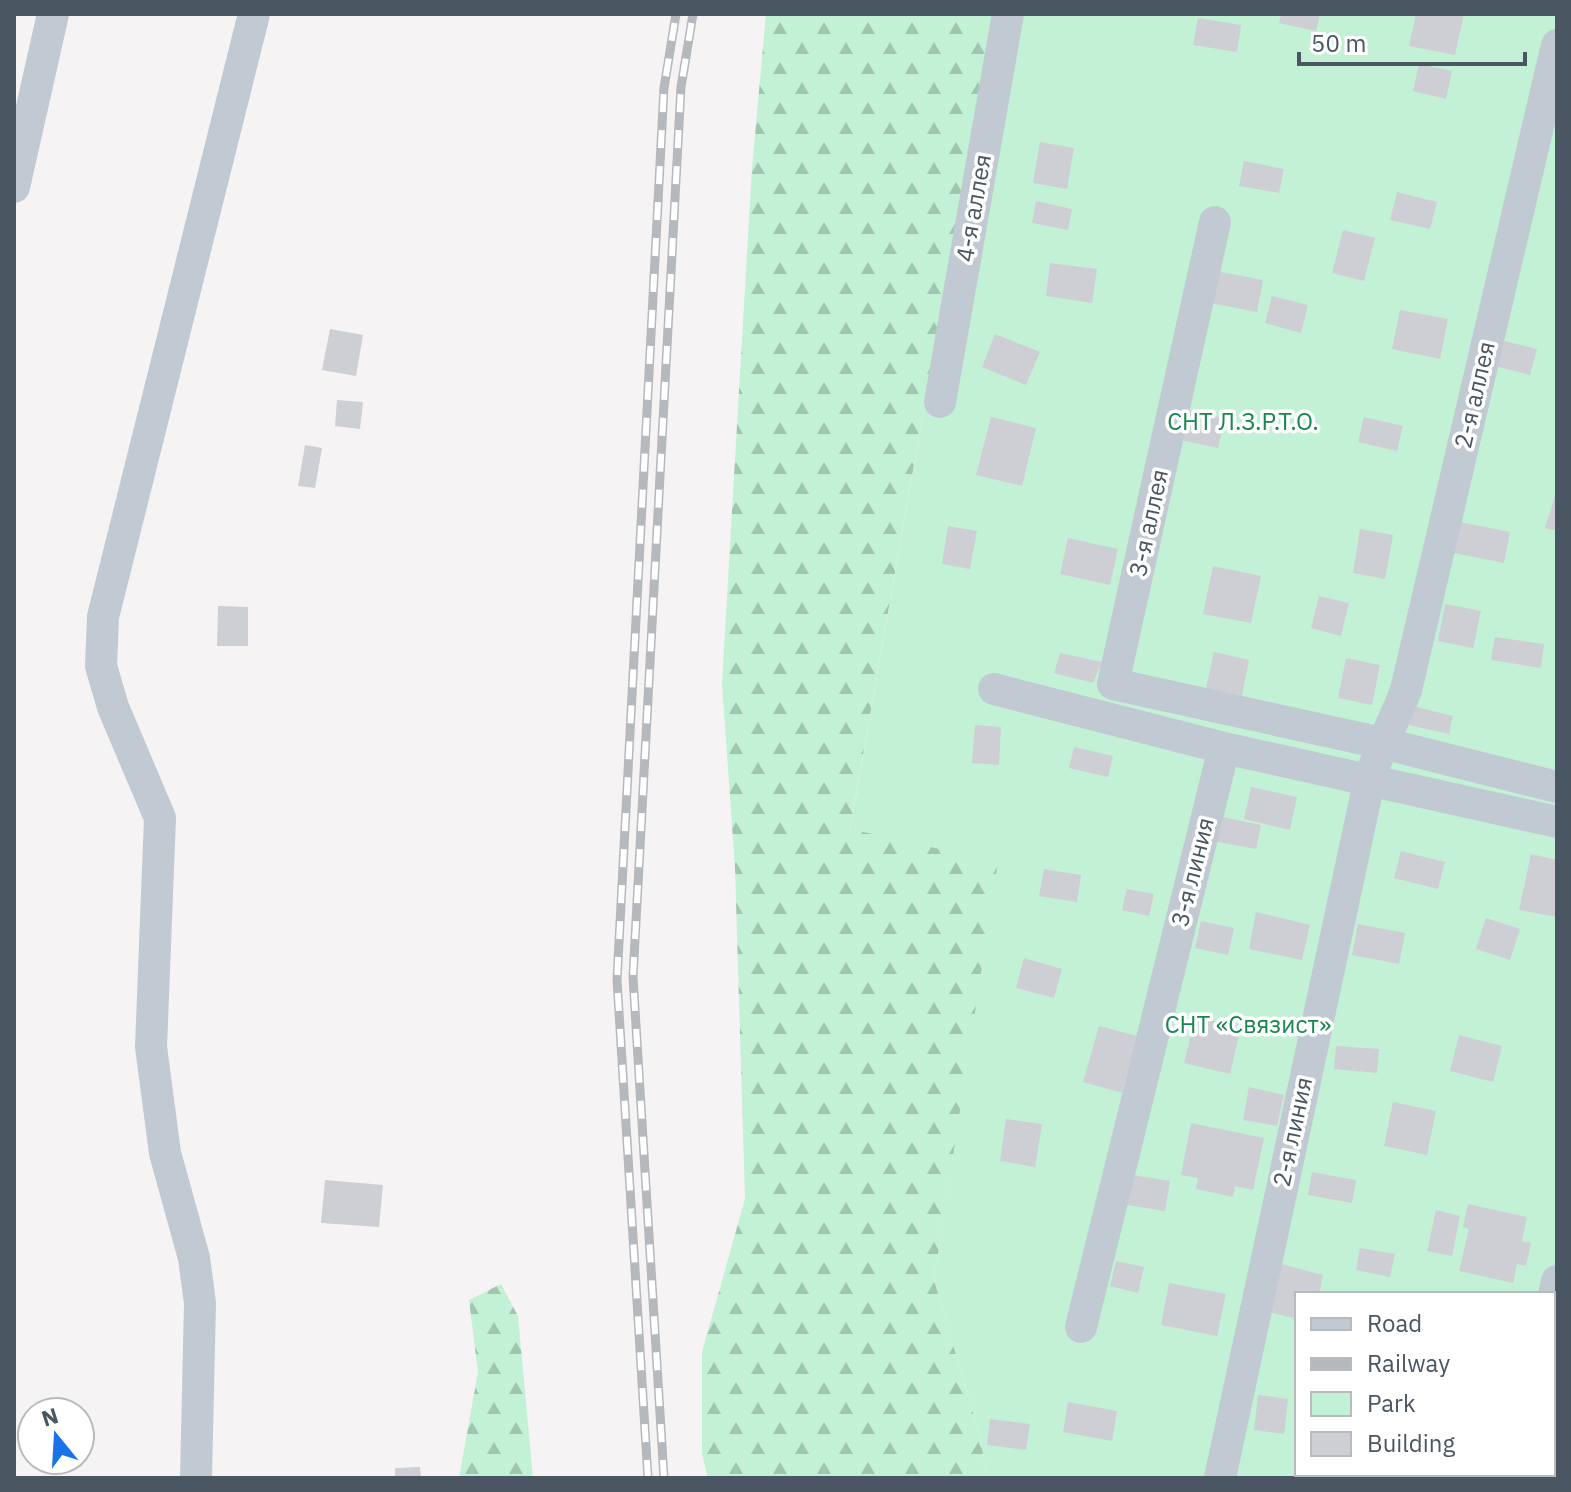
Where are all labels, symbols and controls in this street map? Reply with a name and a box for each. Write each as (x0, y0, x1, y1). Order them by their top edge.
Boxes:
scale bar (1299, 16, 1525, 66)
text: 50 m (1311, 27, 1366, 59)
street label: 4-я аллея (948, 152, 998, 264)
street label: 2-я аллея (1446, 338, 1502, 451)
park label: СНТ Л.З.Р.Т.О. (1167, 405, 1319, 437)
street label: 3-я аллея (1121, 466, 1175, 579)
street label: 3-я линия (1163, 814, 1221, 930)
park label: СНТ «Связист» (1165, 1008, 1331, 1040)
street label: 2-я линия (1265, 1074, 1319, 1190)
legend (1295, 1292, 1555, 1476)
text: Road (1367, 1307, 1422, 1339)
text: Railway (1367, 1347, 1450, 1379)
text: Park (1367, 1387, 1416, 1419)
north arrow (16, 1396, 96, 1476)
text: N (38, 1400, 62, 1433)
text: Building (1367, 1427, 1455, 1459)

